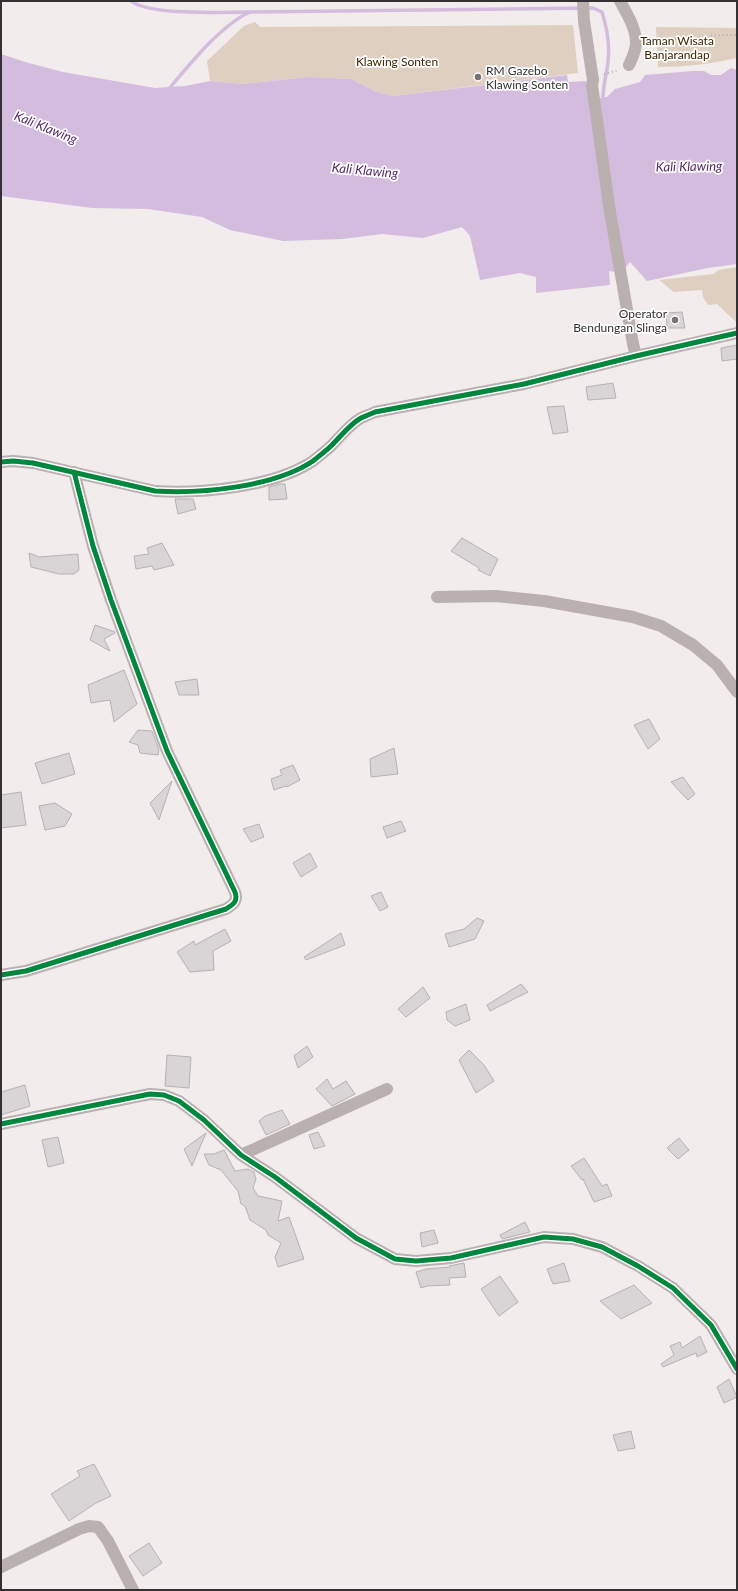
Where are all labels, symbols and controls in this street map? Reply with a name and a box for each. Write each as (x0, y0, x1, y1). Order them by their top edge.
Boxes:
park label: Taman Wisata Banjarandap (640, 33, 714, 62)
park label: Klawing Sonten (356, 54, 438, 69)
place label: RM Gazebo Klawing Sonten (486, 63, 568, 92)
marker: RM Gazebo Klawing Sonten (473, 72, 483, 82)
water label: Kali Klawing (12, 107, 80, 147)
water label: Kali Klawing (656, 157, 723, 175)
water label: Kali Klawing (331, 159, 400, 181)
place label: Operator Bendungan Slinga (573, 306, 668, 335)
marker: Operator Bendungan Slinga (670, 315, 680, 325)

